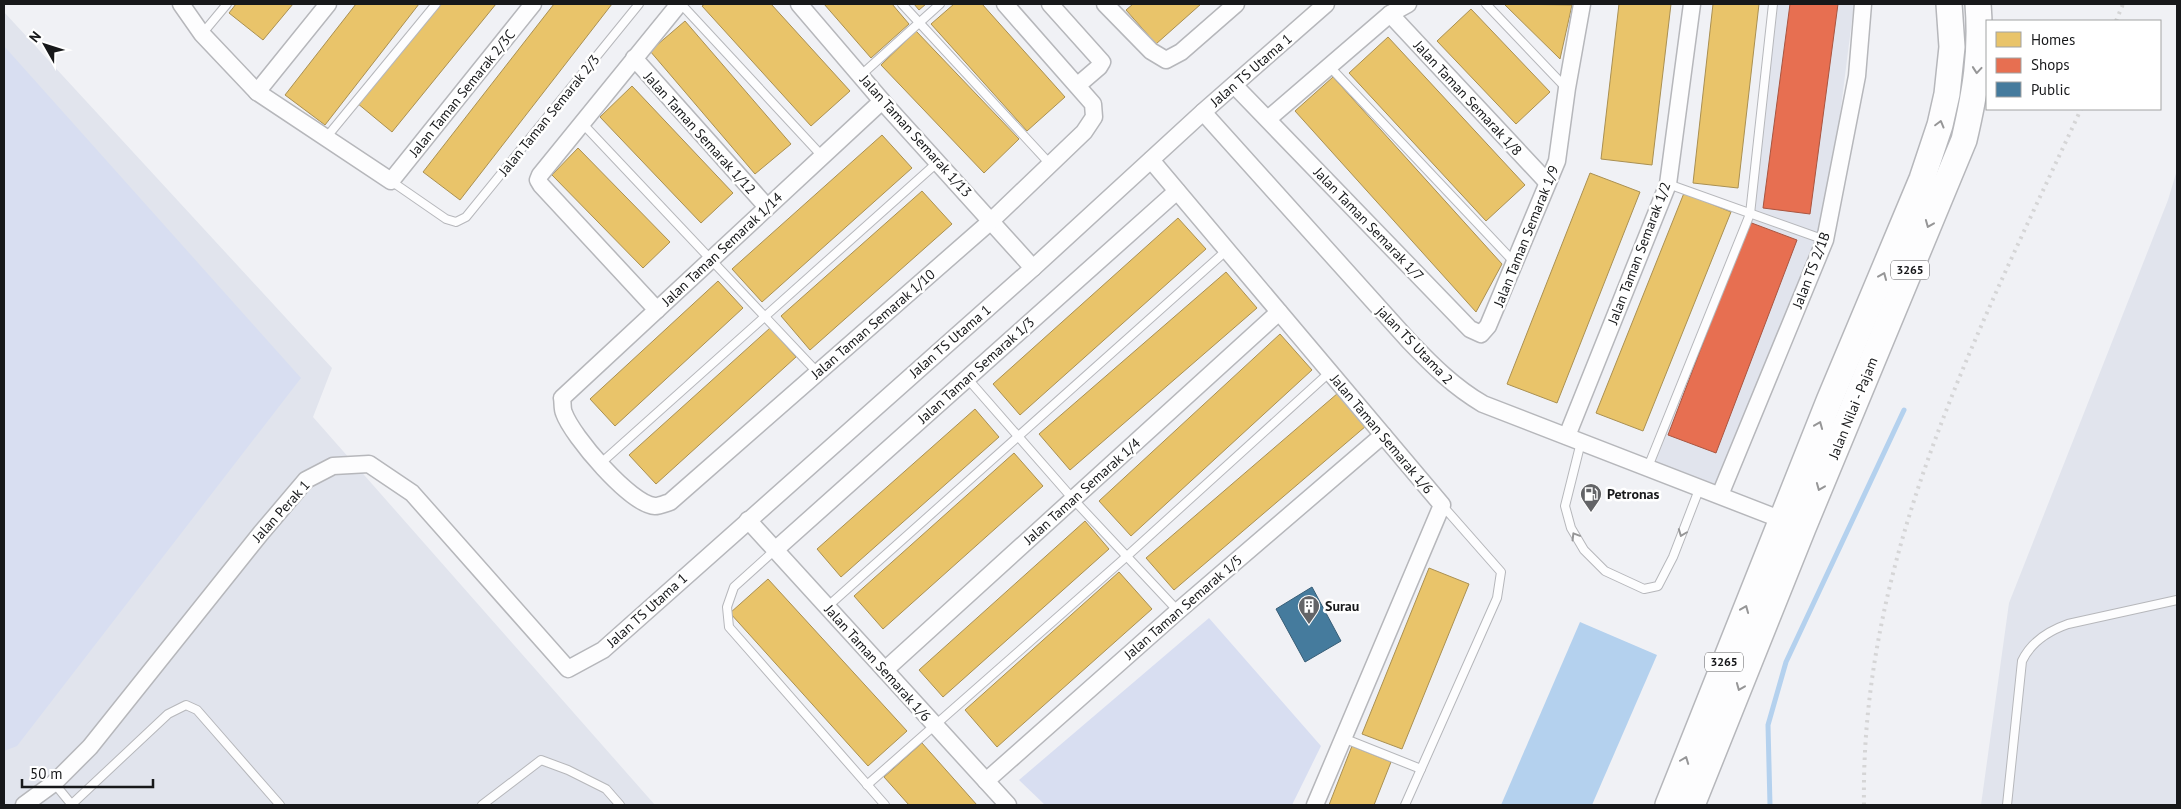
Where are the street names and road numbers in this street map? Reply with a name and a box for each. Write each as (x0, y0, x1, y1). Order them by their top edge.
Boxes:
street label: Jalan Taman Semarak 2/3C (404, 26, 519, 161)
street label: Jalan TS Utama 1 (1206, 30, 1296, 111)
street label: Jalan Taman Semarak 1/8 (1409, 36, 1526, 159)
street label: Jalan Taman Semarak 2/3 (494, 51, 603, 180)
street label: Jalan Taman Semarak 1/12 (640, 67, 760, 198)
street label: Jalan Taman Semarak 1/13 (856, 70, 976, 201)
street label: Jalan Taman Semarak 1/7 (1309, 163, 1428, 284)
street label: Jalan Taman Semarak 1/9 (1489, 163, 1563, 310)
street label: Jalan Taman Semarak 1/2 (1603, 179, 1674, 328)
street label: Jalan Taman Semarak 1/14 (657, 188, 786, 310)
street label: Jalan TS 2/1B (1788, 229, 1834, 312)
road number: 3265 (1891, 260, 1929, 280)
street label: Jalan Taman Semarak 1/10 (807, 265, 939, 383)
street label: Jalan TS Utama 1 (905, 301, 995, 382)
street label: jalan TS Utama 2 (1373, 302, 1457, 388)
street label: Jalan Taman Semarak 1/3 (913, 313, 1038, 428)
street label: Jalan Nilai - Pajam (1824, 355, 1882, 462)
street label: Jalan Taman Semarak 1/6 (1326, 370, 1437, 498)
street label: Jalan Taman Semarak 1/4 (1019, 434, 1144, 549)
street label: Jalan Perak 1 (248, 476, 314, 546)
street label: Jalan Taman Semarak 1/5 (1119, 551, 1246, 664)
street label: Jalan TS Utama 1 (602, 569, 691, 652)
street label: Jalan Taman Semarak 1/6 (820, 600, 935, 725)
road number: 3265 (1705, 652, 1743, 672)

